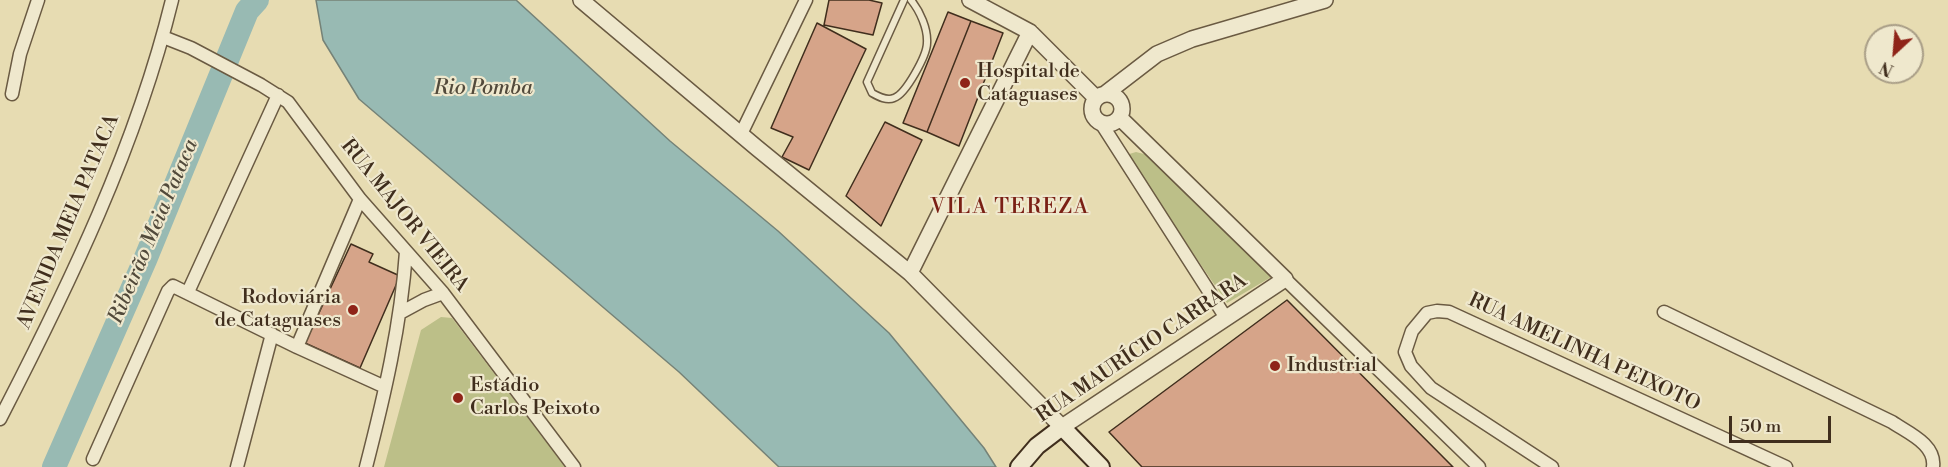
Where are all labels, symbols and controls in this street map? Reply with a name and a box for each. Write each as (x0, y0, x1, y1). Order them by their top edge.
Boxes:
north arrow (1864, 24, 1924, 84)
text: N (1877, 57, 1897, 80)
place label: Hospital de Cataguases (977, 60, 1080, 107)
water label: Rio Pomba (433, 76, 533, 102)
marker: Hospital de Cataguases (958, 76, 972, 90)
street label: AVENIDA MEIA PATACA (13, 111, 125, 333)
street label: RUA MAJOR VIEIRA (335, 135, 473, 297)
water label: Ribeirão Meia Pataca (104, 136, 204, 328)
district label: VILA TEREZA (930, 195, 1090, 221)
street label: RUA MAURÍCIO CARRARA (1032, 269, 1252, 429)
place label: Rodoviária de Cataguases (215, 286, 341, 333)
street label: RUA AMELINHA PEIXOTO (1464, 289, 1704, 417)
marker: Rodoviária de Cataguases (346, 303, 360, 317)
place label: Industrial (1287, 354, 1377, 378)
marker: Industrial (1268, 359, 1282, 373)
place label: Estádio Carlos Peixoto (470, 374, 600, 421)
marker: Estádio Carlos Peixoto (451, 391, 465, 405)
scale bar (1732, 404, 1834, 442)
text: 50 m (1740, 415, 1781, 438)

